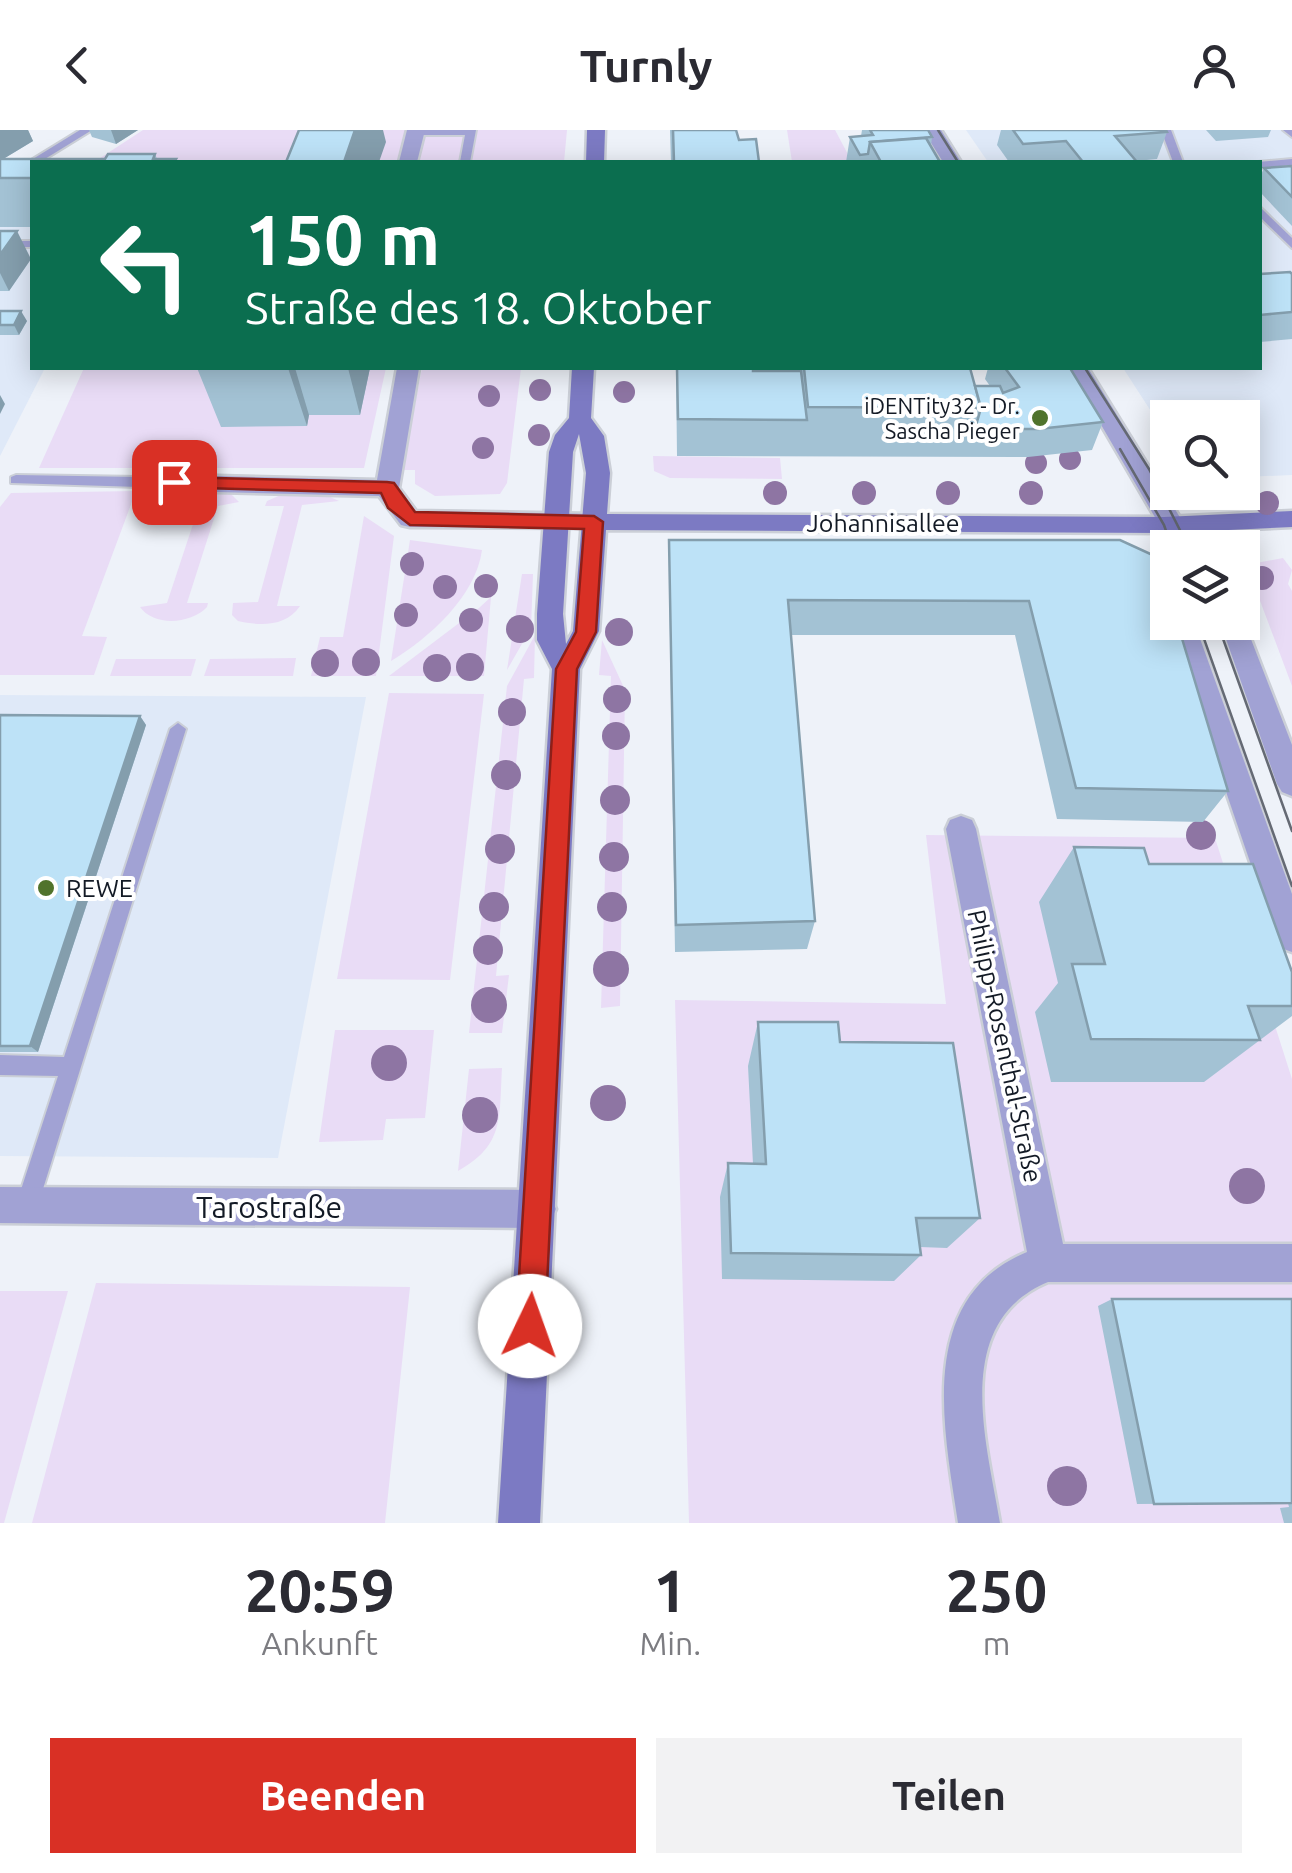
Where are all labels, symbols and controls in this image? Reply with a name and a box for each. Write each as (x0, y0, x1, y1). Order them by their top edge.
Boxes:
icon: back (50, 38, 105, 93)
icon: person (1187, 38, 1242, 93)
text: Turnly (580, 40, 712, 91)
icon: left (80, 200, 210, 330)
text: 150 m (245, 200, 440, 278)
text: Straße des 18. Oktober (245, 282, 712, 333)
place label: iDENTity32 - Dr. Sascha Pieger (864, 393, 1021, 443)
map controls (1150, 400, 1260, 640)
button: search (1150, 400, 1260, 510)
marker: iDENTity32 - Dr. Sascha Pieger (1029, 407, 1051, 429)
pin (132, 440, 217, 525)
icon: arrive (147, 455, 202, 510)
street label: Johannisallee (806, 509, 960, 537)
button: layers (1150, 530, 1260, 640)
place label: REWE (66, 874, 133, 902)
marker: REWE (35, 877, 57, 899)
street label: Philipp-Rosenthal-Straße (962, 907, 1048, 1185)
street label: Tarostraße (196, 1190, 342, 1224)
position arrow (478, 1274, 582, 1378)
text: 20:59 (245, 1556, 395, 1623)
text: 1 (653, 1556, 687, 1623)
text: 250 (946, 1556, 1047, 1623)
text: Ankunft (261, 1625, 378, 1661)
text: Min. (639, 1625, 701, 1661)
text: m (983, 1625, 1010, 1661)
button: Beenden (50, 1738, 636, 1853)
button: Teilen (656, 1738, 1242, 1853)

